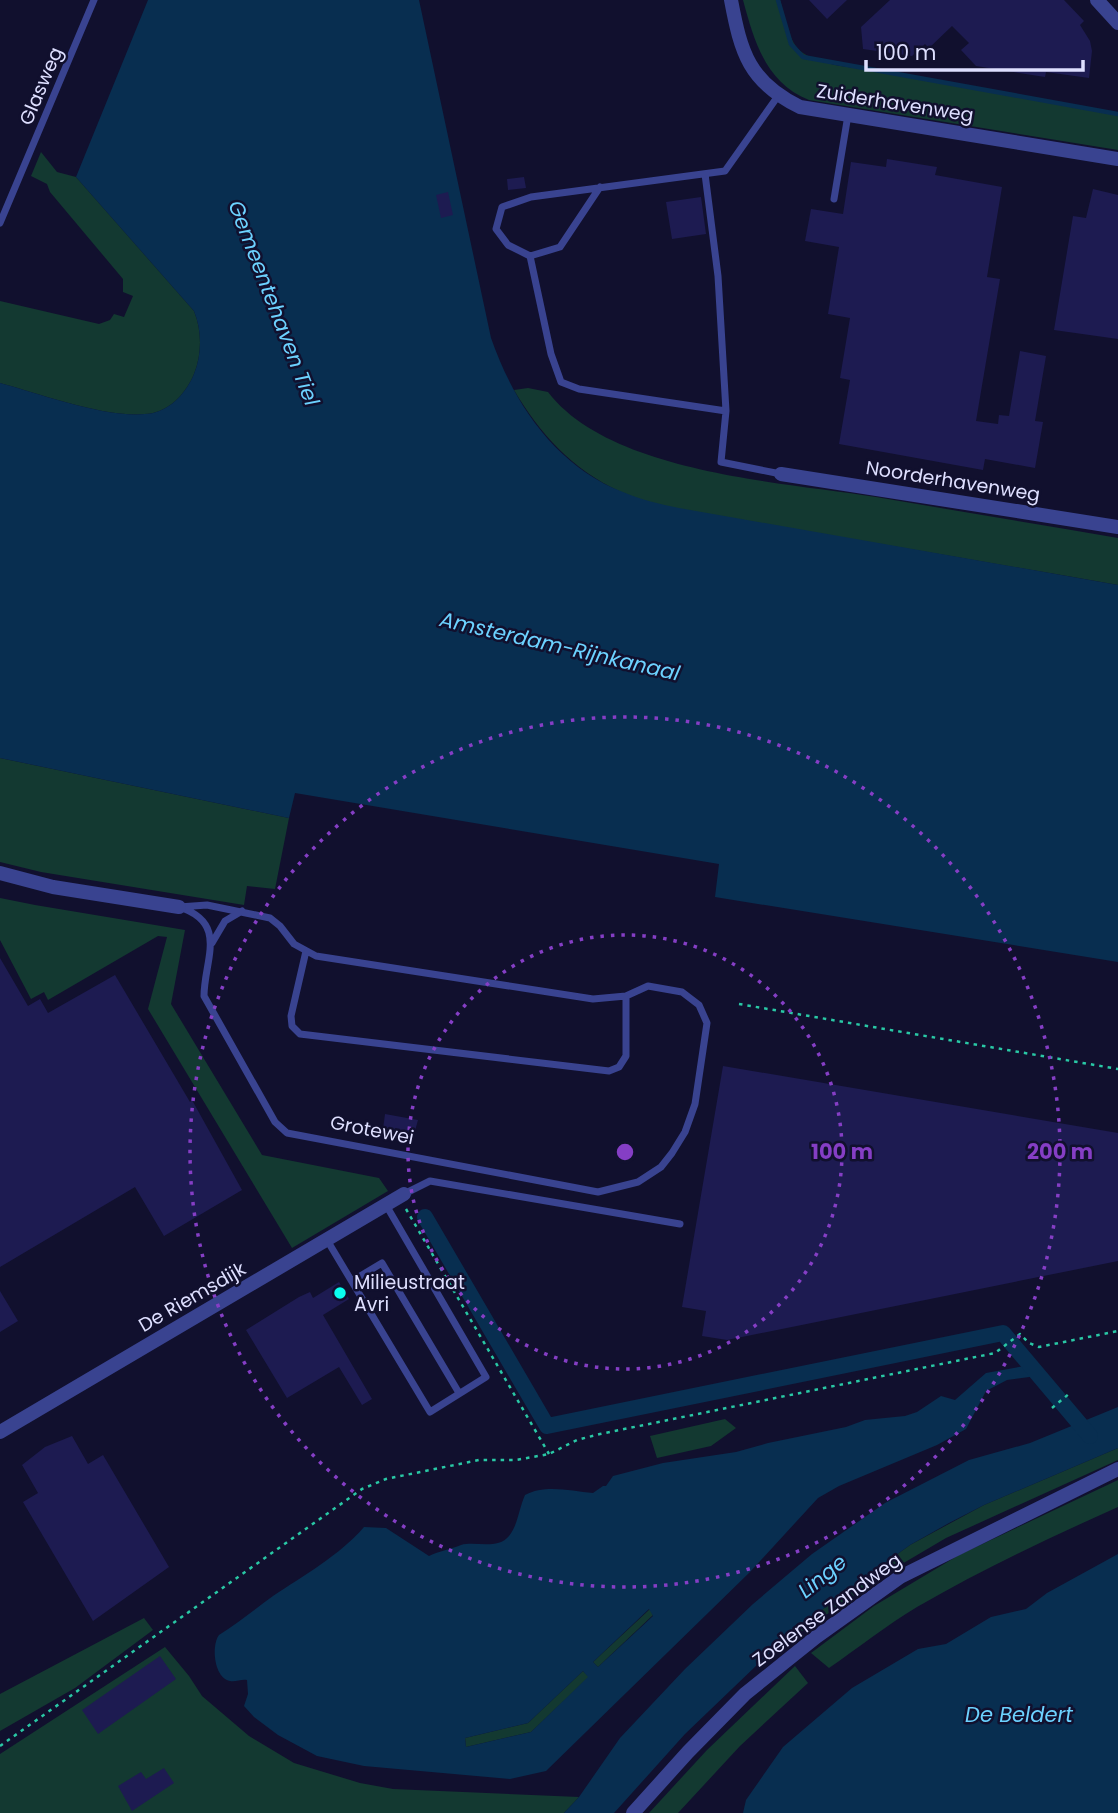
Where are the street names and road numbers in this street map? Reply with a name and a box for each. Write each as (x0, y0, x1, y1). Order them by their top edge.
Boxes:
street label: Glasweg (12, 43, 70, 129)
street label: Zuiderhavenweg (815, 77, 975, 129)
street label: Noorderhavenweg (864, 454, 1042, 508)
street label: Grotewei (328, 1109, 416, 1151)
street label: De Riemsdijk (133, 1255, 251, 1339)
street label: Zoelense Zandweg (747, 1547, 907, 1673)

